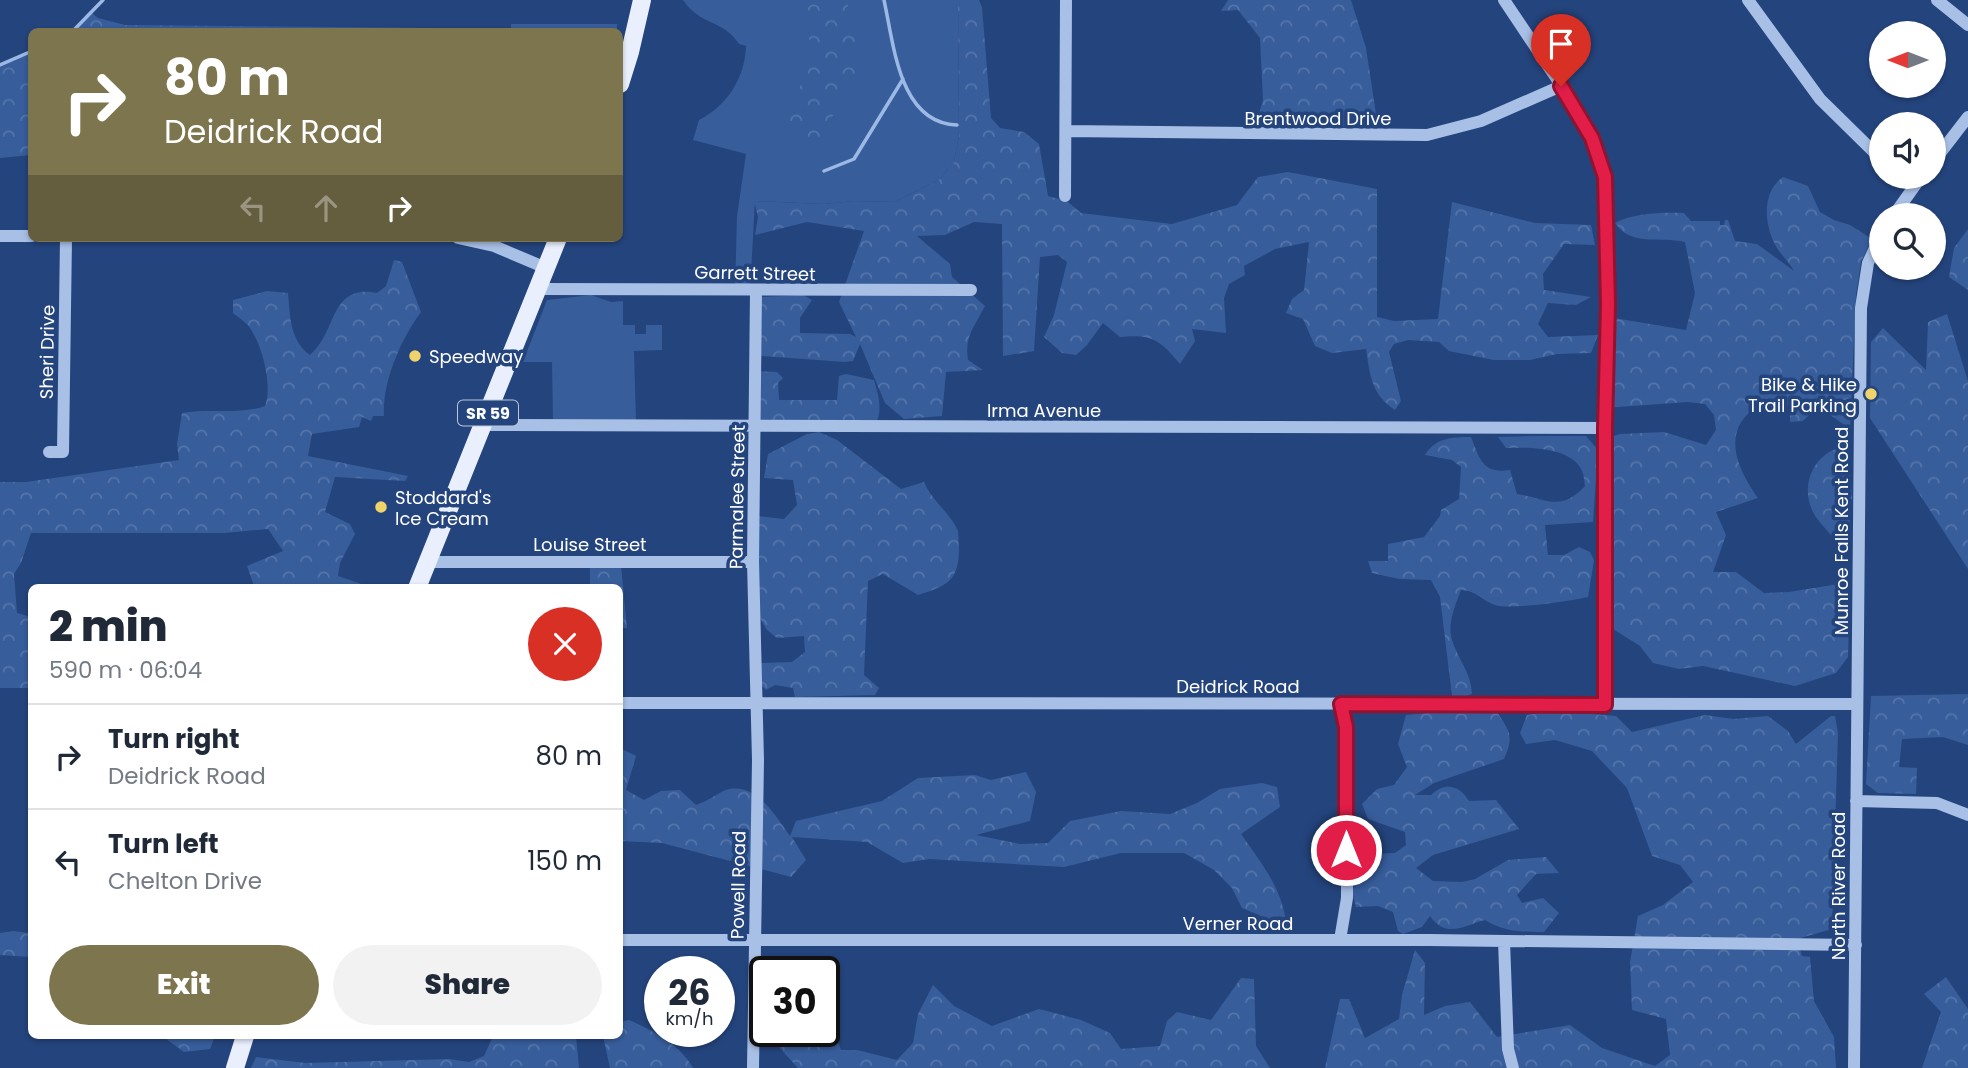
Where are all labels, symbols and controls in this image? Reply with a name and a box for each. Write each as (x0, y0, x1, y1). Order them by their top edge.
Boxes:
pin (1531, 14, 1591, 86)
north arrow (1869, 21, 1946, 98)
map controls (1869, 21, 1946, 280)
icon: arrive (1542, 25, 1580, 63)
text: 80 m (164, 44, 290, 112)
icon: right (49, 56, 140, 147)
street label: Brentwood Drive (1245, 106, 1391, 131)
text: Deidrick Road (164, 109, 383, 154)
button: sound (1869, 112, 1946, 189)
icon: left (234, 189, 272, 227)
icon: ahead (307, 189, 345, 227)
icon: right (380, 189, 418, 227)
button: search (1869, 203, 1946, 280)
street label: Garrett Street (694, 259, 816, 287)
street label: Sheri Drive (34, 305, 60, 399)
place label: Speedway (429, 344, 523, 369)
marker: Speedway (407, 348, 423, 364)
place label: Bike & Hike Trail Parking (1748, 372, 1857, 418)
marker: Bike & Hike Trail Parking (1863, 386, 1879, 402)
street label: Irma Avenue (987, 398, 1101, 423)
road number: SR 59 (458, 400, 518, 426)
street label: Parmalee Street (723, 425, 751, 569)
street label: Munroe Falls Kent Road (1829, 427, 1854, 635)
place label: Stoddard's Ice Cream (395, 485, 491, 531)
marker: Stoddard's Ice Cream (373, 499, 389, 515)
street label: Louise Street (533, 532, 647, 557)
text: 2 min (49, 597, 167, 656)
button: close (528, 607, 602, 681)
text: 590 m · 06:04 (49, 654, 202, 686)
street label: Deidrick Road (1176, 674, 1300, 699)
text: Turn right (108, 721, 240, 757)
icon: right (49, 738, 87, 776)
text: 80 m (536, 738, 602, 774)
text: Deidrick Road (108, 760, 266, 792)
street label: North River Road (1826, 812, 1851, 960)
position arrow (1309, 813, 1383, 887)
text: Turn left (108, 826, 219, 862)
street label: Powell Road (725, 831, 751, 939)
icon: left (49, 843, 87, 881)
text: 150 m (527, 843, 602, 879)
text: Chelton Drive (108, 865, 262, 897)
street label: Verner Road (1182, 911, 1294, 936)
button: Exit (49, 945, 319, 1025)
button: Share (333, 945, 602, 1025)
speed limit sign: 30 (749, 956, 840, 1047)
text: 26 (668, 968, 711, 1017)
text: km/h (666, 1006, 713, 1031)

